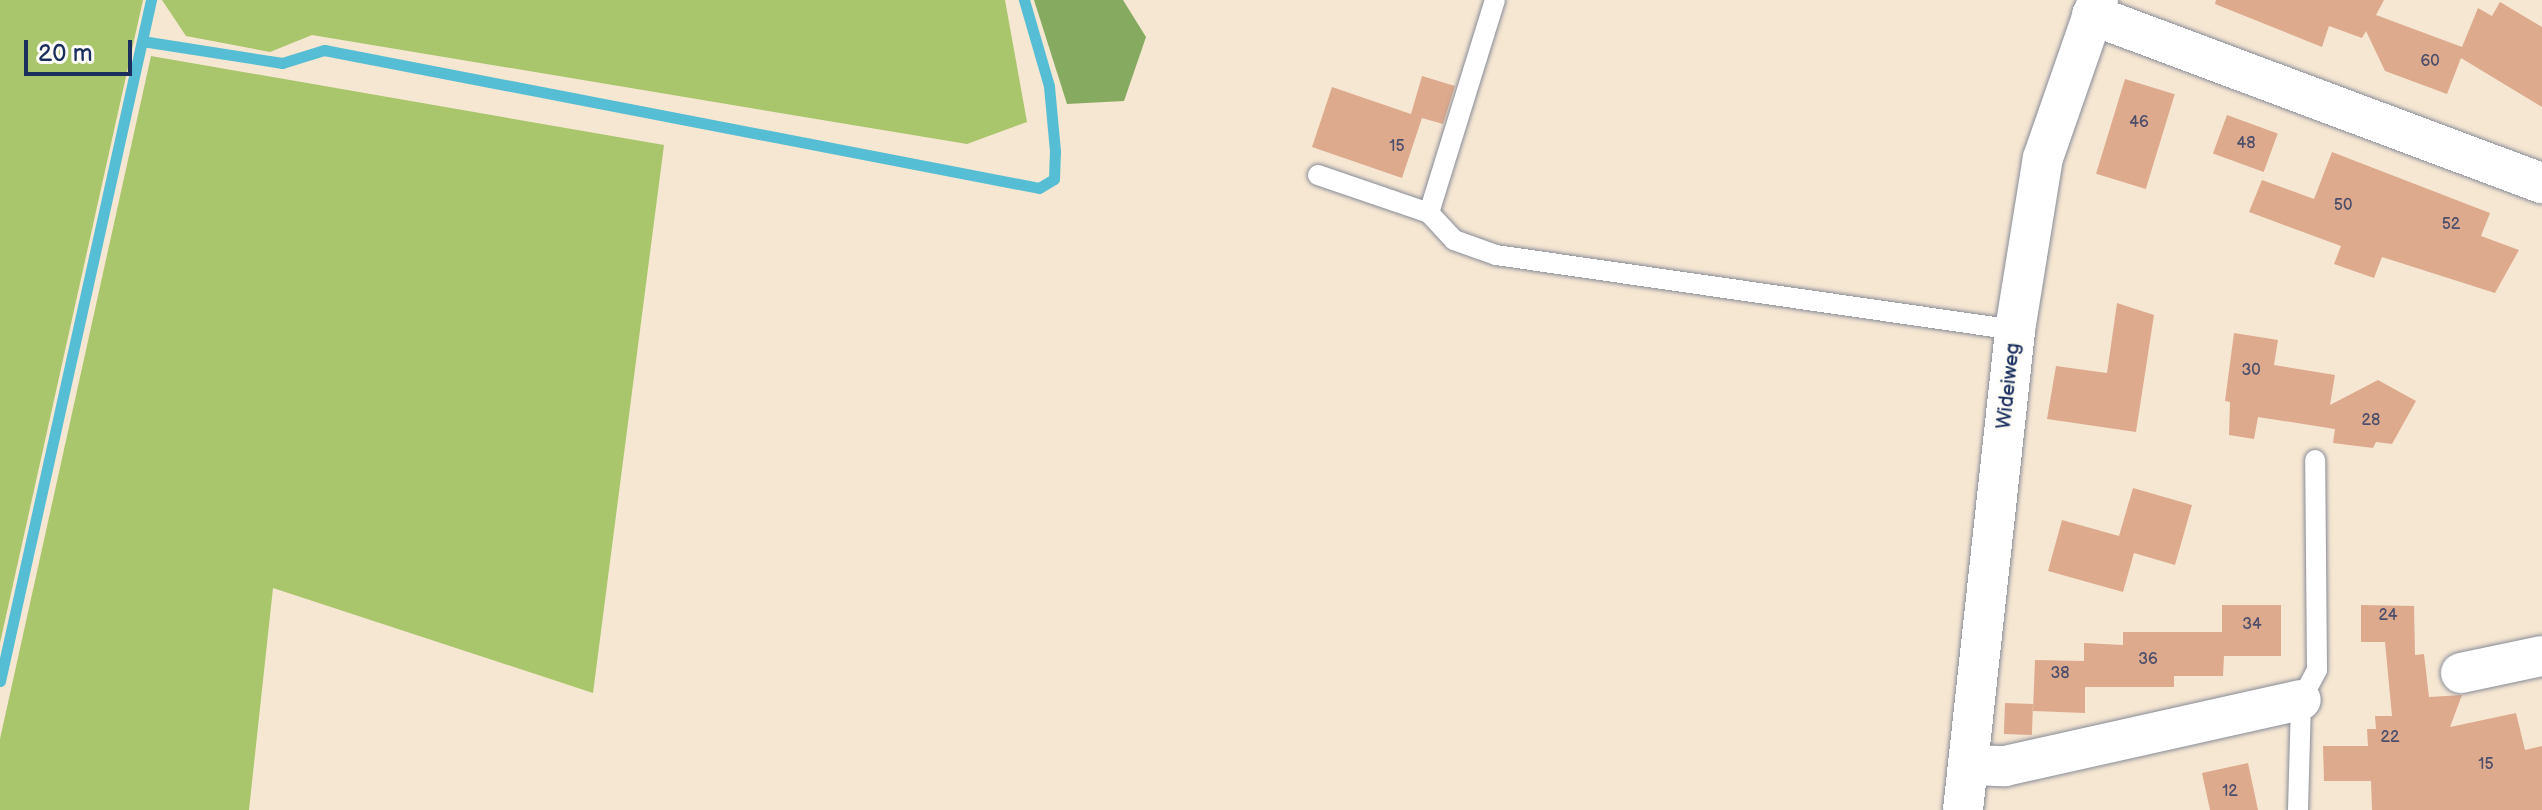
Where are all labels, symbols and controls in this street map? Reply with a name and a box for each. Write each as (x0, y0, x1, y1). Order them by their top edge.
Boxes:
scale bar (28, 24, 136, 74)
text: 20 m (38, 39, 93, 68)
house number: 60 (2420, 52, 2440, 72)
house number: 46 (2129, 113, 2149, 133)
house number: 48 (2236, 134, 2256, 154)
house number: 15 (1389, 137, 1405, 157)
house number: 50 (2334, 196, 2352, 216)
house number: 52 (2442, 215, 2460, 235)
street label: Wideiweg (1993, 342, 2025, 430)
house number: 30 (2241, 361, 2261, 381)
house number: 28 (2362, 411, 2380, 431)
house number: 24 (2379, 606, 2397, 626)
house number: 34 (2242, 615, 2262, 635)
house number: 36 (2138, 650, 2158, 670)
house number: 38 (2050, 664, 2070, 684)
house number: 22 (2381, 728, 2399, 748)
house number: 15 (2478, 755, 2494, 775)
house number: 12 (2222, 782, 2238, 802)

